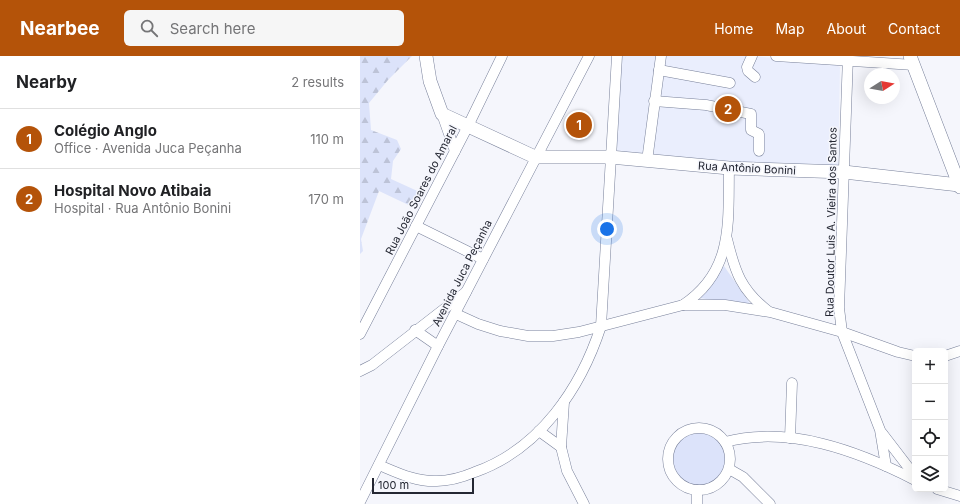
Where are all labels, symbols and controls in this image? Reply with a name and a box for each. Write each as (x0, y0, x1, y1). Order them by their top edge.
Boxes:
search box (124, 10, 404, 46)
text: Nearbee (20, 17, 100, 40)
icon: search (138, 17, 160, 39)
text: Search here (170, 19, 255, 38)
text: Home (714, 20, 753, 37)
text: Map (775, 20, 805, 37)
text: About (827, 20, 866, 37)
text: Contact (888, 20, 940, 37)
north arrow (864, 68, 900, 104)
text: Nearby (16, 72, 77, 92)
text: 2 results (291, 74, 344, 90)
pin: 2 (715, 94, 741, 124)
pin: 1 (566, 110, 592, 140)
text: Colégio Anglo (54, 121, 157, 140)
street label: Rua João Soares do Amaral (382, 123, 460, 257)
street label: Rua Doutor Luis A. Vieira dos Santos (822, 127, 840, 317)
text: 1 (26, 131, 32, 147)
text: 110 m (310, 131, 344, 147)
text: Office · Avenida Juca Peçanha (54, 140, 242, 156)
street label: Rua Antônio Bonini (698, 158, 796, 178)
text: Hospital Novo Atibaia (54, 181, 212, 200)
text: 2 (25, 191, 33, 207)
text: 170 m (308, 191, 344, 207)
text: Hospital · Rua Antônio Bonini (54, 200, 231, 216)
street label: Avenida Juca Peçanha (429, 217, 495, 329)
your location (597, 219, 617, 239)
map controls (912, 348, 948, 492)
button: + (912, 348, 948, 384)
button: − (912, 384, 948, 420)
button: locate (912, 420, 948, 456)
button: layers (912, 456, 948, 492)
scale bar (372, 476, 474, 495)
text: 100 m (378, 478, 409, 492)

